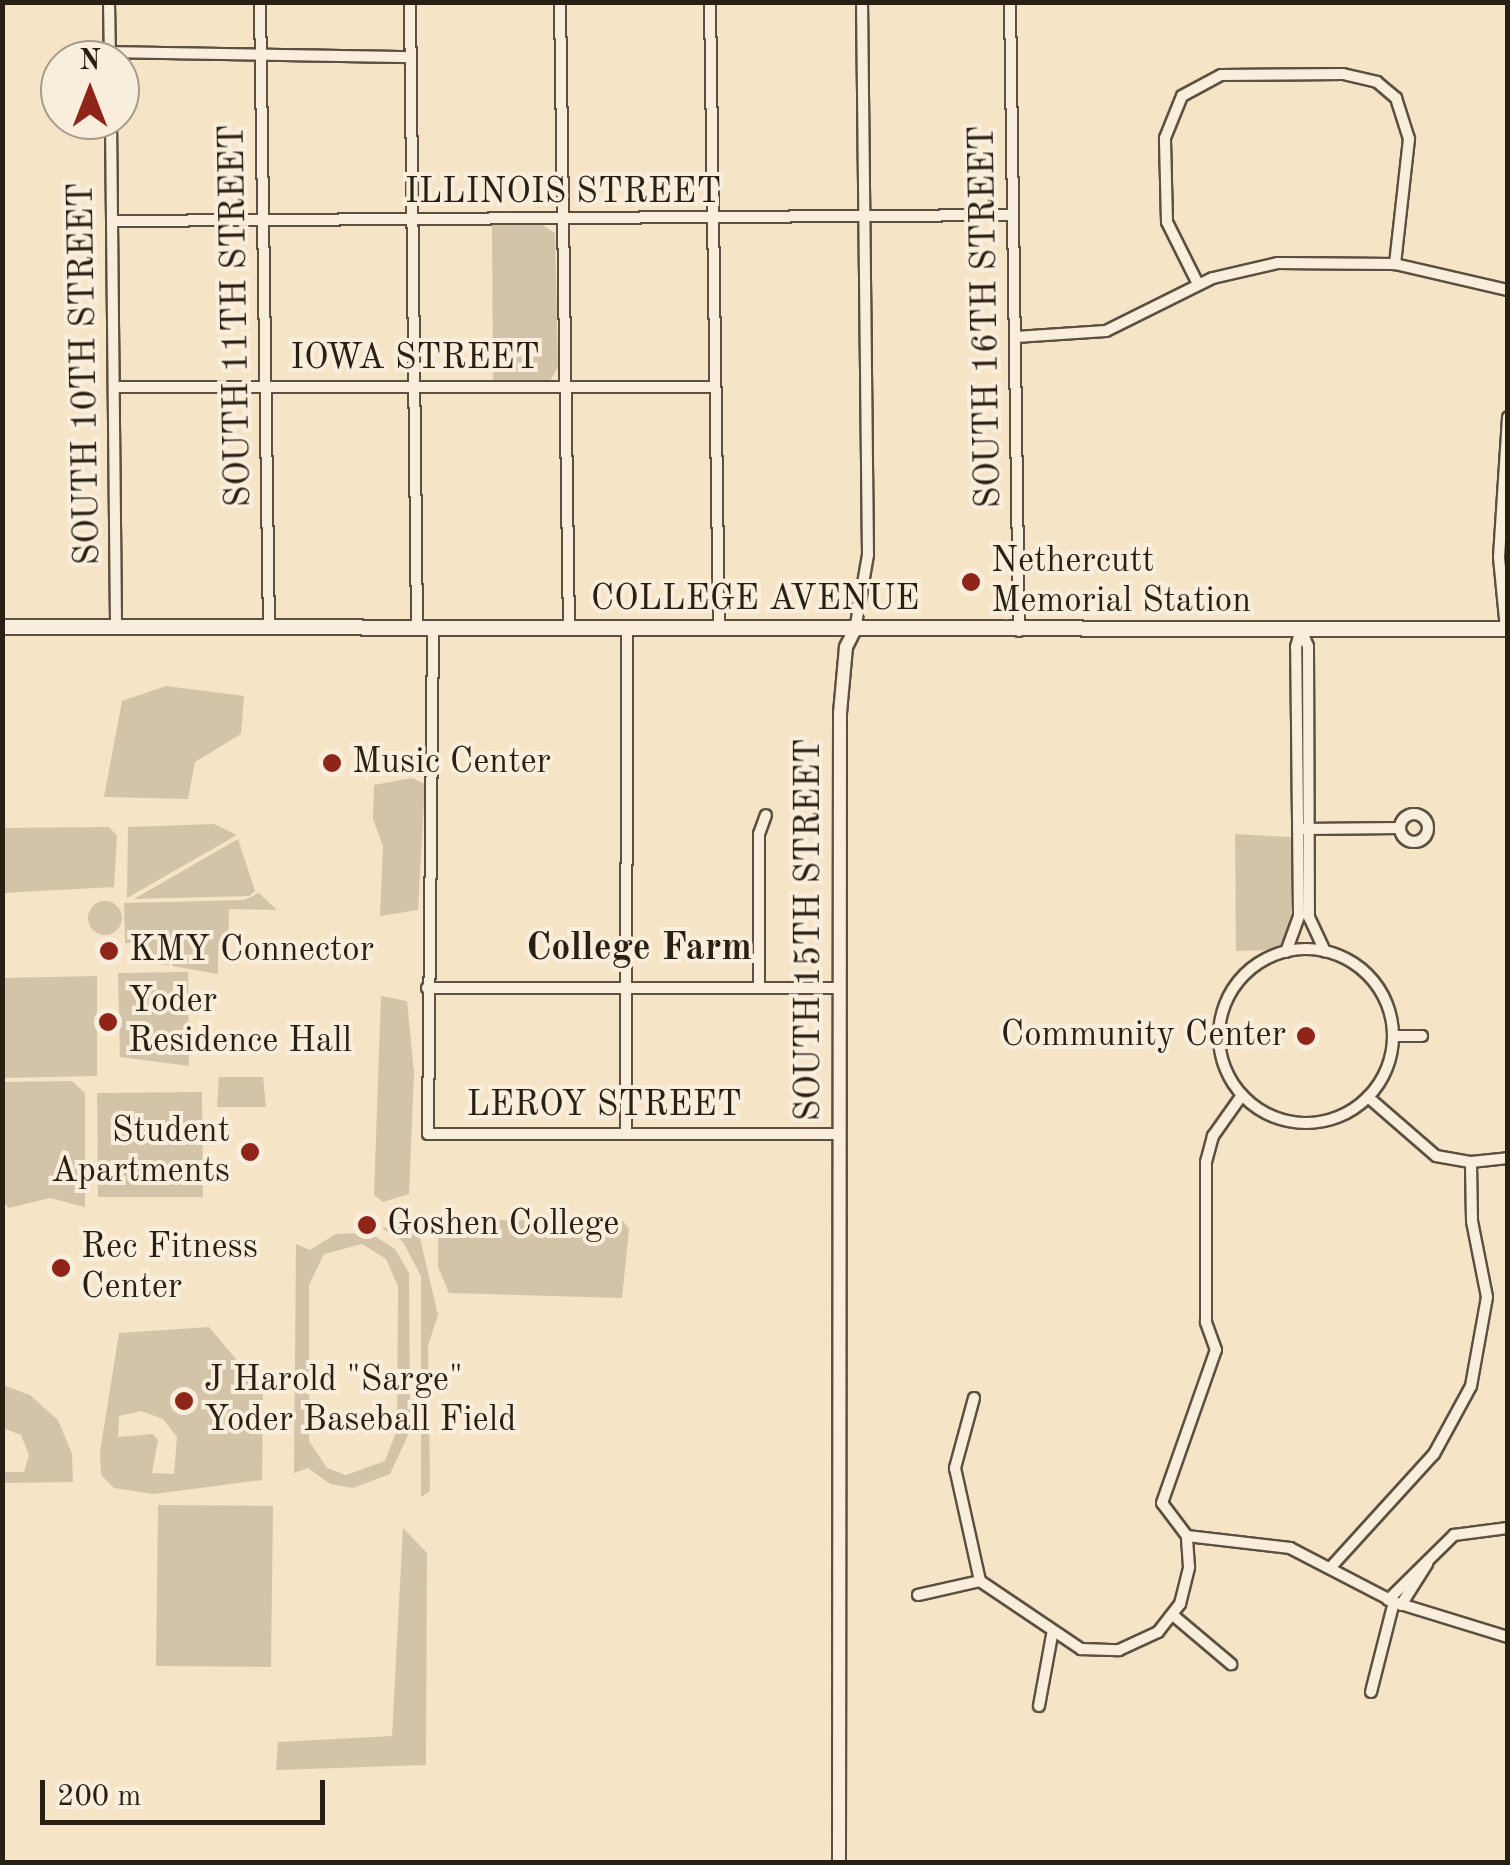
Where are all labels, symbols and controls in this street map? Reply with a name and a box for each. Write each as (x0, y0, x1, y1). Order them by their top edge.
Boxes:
north arrow (40, 40, 140, 140)
text: N (79, 48, 101, 76)
street label: SOUTH 11TH STREET (213, 124, 261, 508)
street label: SOUTH 16TH STREET (963, 125, 1011, 509)
street label: ILLINOIS STREET (405, 172, 721, 214)
street label: SOUTH 10TH STREET (62, 182, 110, 566)
street label: IOWA STREET (290, 338, 540, 380)
place label: Nethercutt Memorial Station (991, 541, 1251, 623)
marker: Nethercutt Memorial Station (960, 571, 982, 593)
street label: COLLEGE AVENUE (591, 579, 919, 621)
street label: SOUTH 15TH STREET (789, 739, 831, 1121)
place label: Music Center (352, 742, 551, 784)
marker: Music Center (321, 752, 343, 774)
district label: College Farm (526, 927, 752, 973)
place label: KMY Connector (129, 930, 374, 972)
marker: KMY Connector (98, 940, 120, 962)
place label: Yoder Residence Hall (128, 981, 352, 1063)
marker: Yoder Residence Hall (97, 1011, 119, 1033)
place label: Community Center (1001, 1015, 1286, 1057)
marker: Community Center (1295, 1025, 1317, 1047)
street label: LEROY STREET (466, 1085, 742, 1127)
place label: Student Apartments (51, 1111, 230, 1193)
marker: Student Apartments (239, 1141, 261, 1163)
place label: Goshen College (387, 1204, 619, 1246)
marker: Goshen College (356, 1214, 378, 1236)
place label: Rec Fitness Center (81, 1227, 258, 1309)
marker: Rec Fitness Center (50, 1257, 72, 1279)
place label: J Harold "Sarge" Yoder Baseball Field (204, 1360, 516, 1442)
marker: J Harold "Sarge" Yoder Baseball Field (173, 1390, 195, 1412)
scale bar (45, 1760, 330, 1822)
text: 200 m (57, 1782, 141, 1812)

